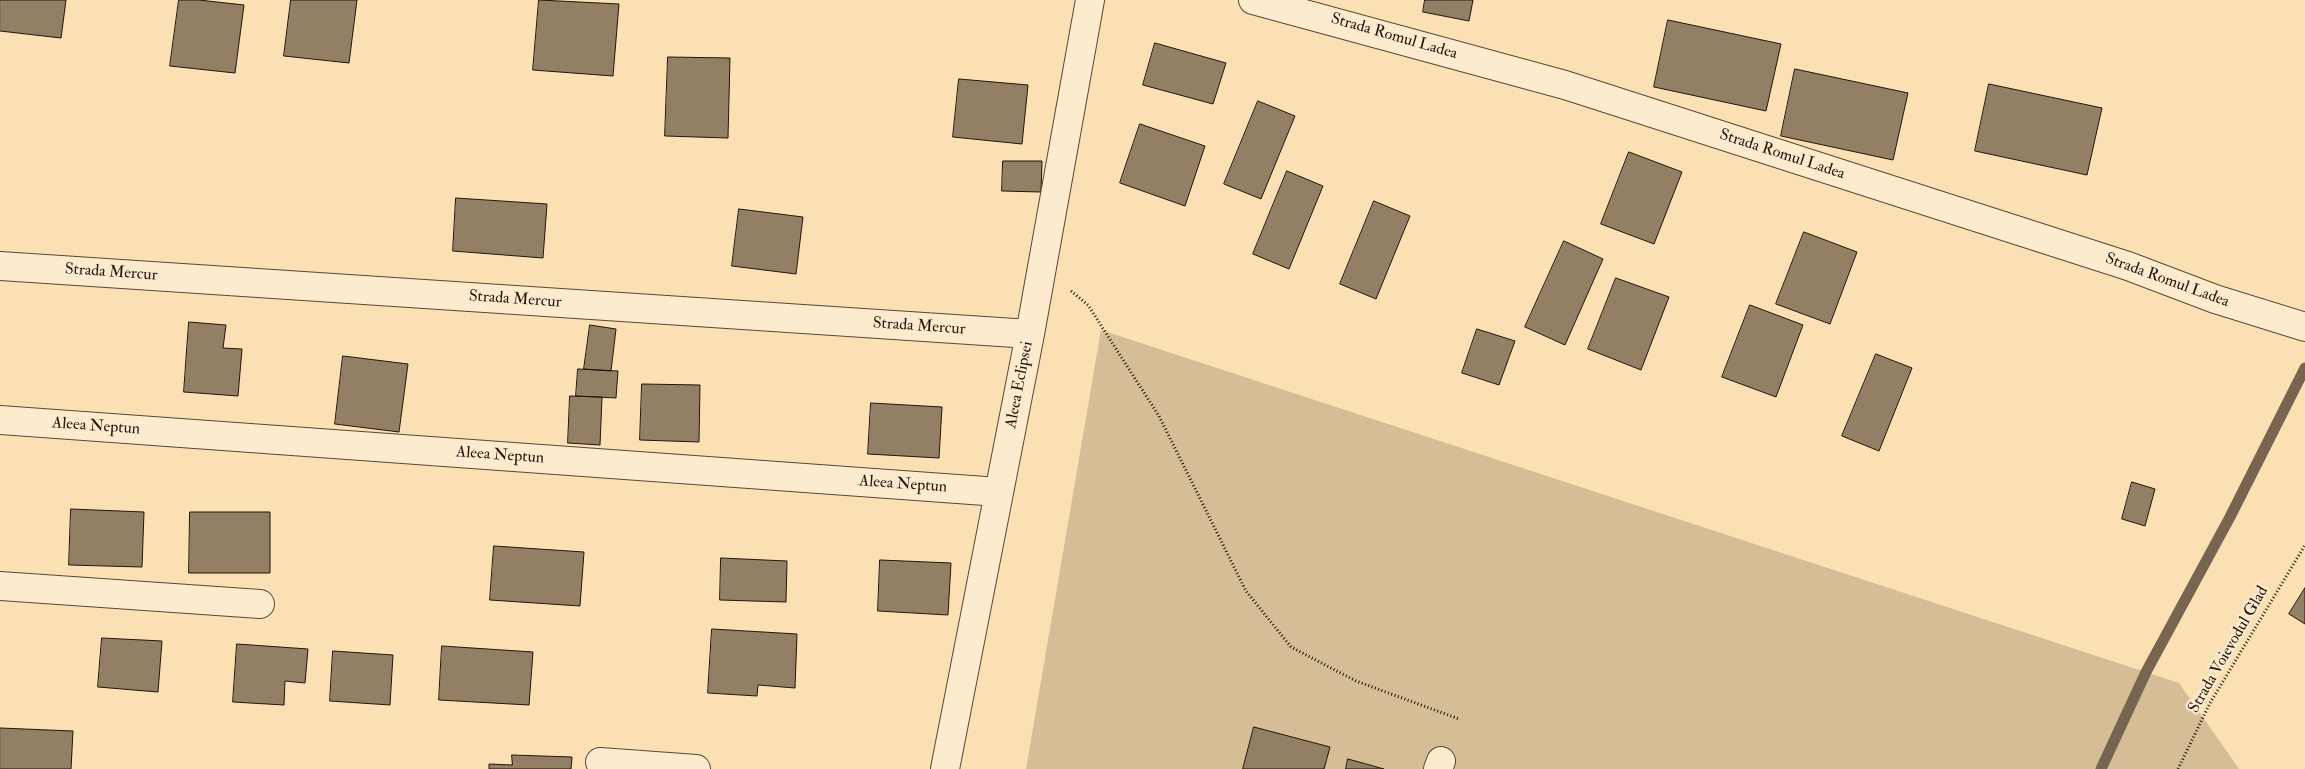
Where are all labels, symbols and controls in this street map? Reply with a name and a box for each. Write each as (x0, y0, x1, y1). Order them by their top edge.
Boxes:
street label: Strada Romul Ladea (1329, 10, 1459, 64)
street label: Strada Romul Ladea (1717, 126, 1847, 184)
street label: Strada Romul Ladea (2102, 250, 2232, 312)
street label: Strada Mercur (64, 260, 158, 286)
street label: Strada Mercur (468, 287, 562, 313)
street label: Strada Mercur (872, 314, 966, 340)
street label: Aleea Eclipsei (1002, 340, 1038, 430)
street label: Aleea Neptun (51, 414, 141, 440)
street label: Aleea Neptun (455, 443, 545, 469)
street label: Aleea Neptun (858, 472, 948, 498)
street label: Strada Voievodul Glad (2185, 583, 2273, 717)

